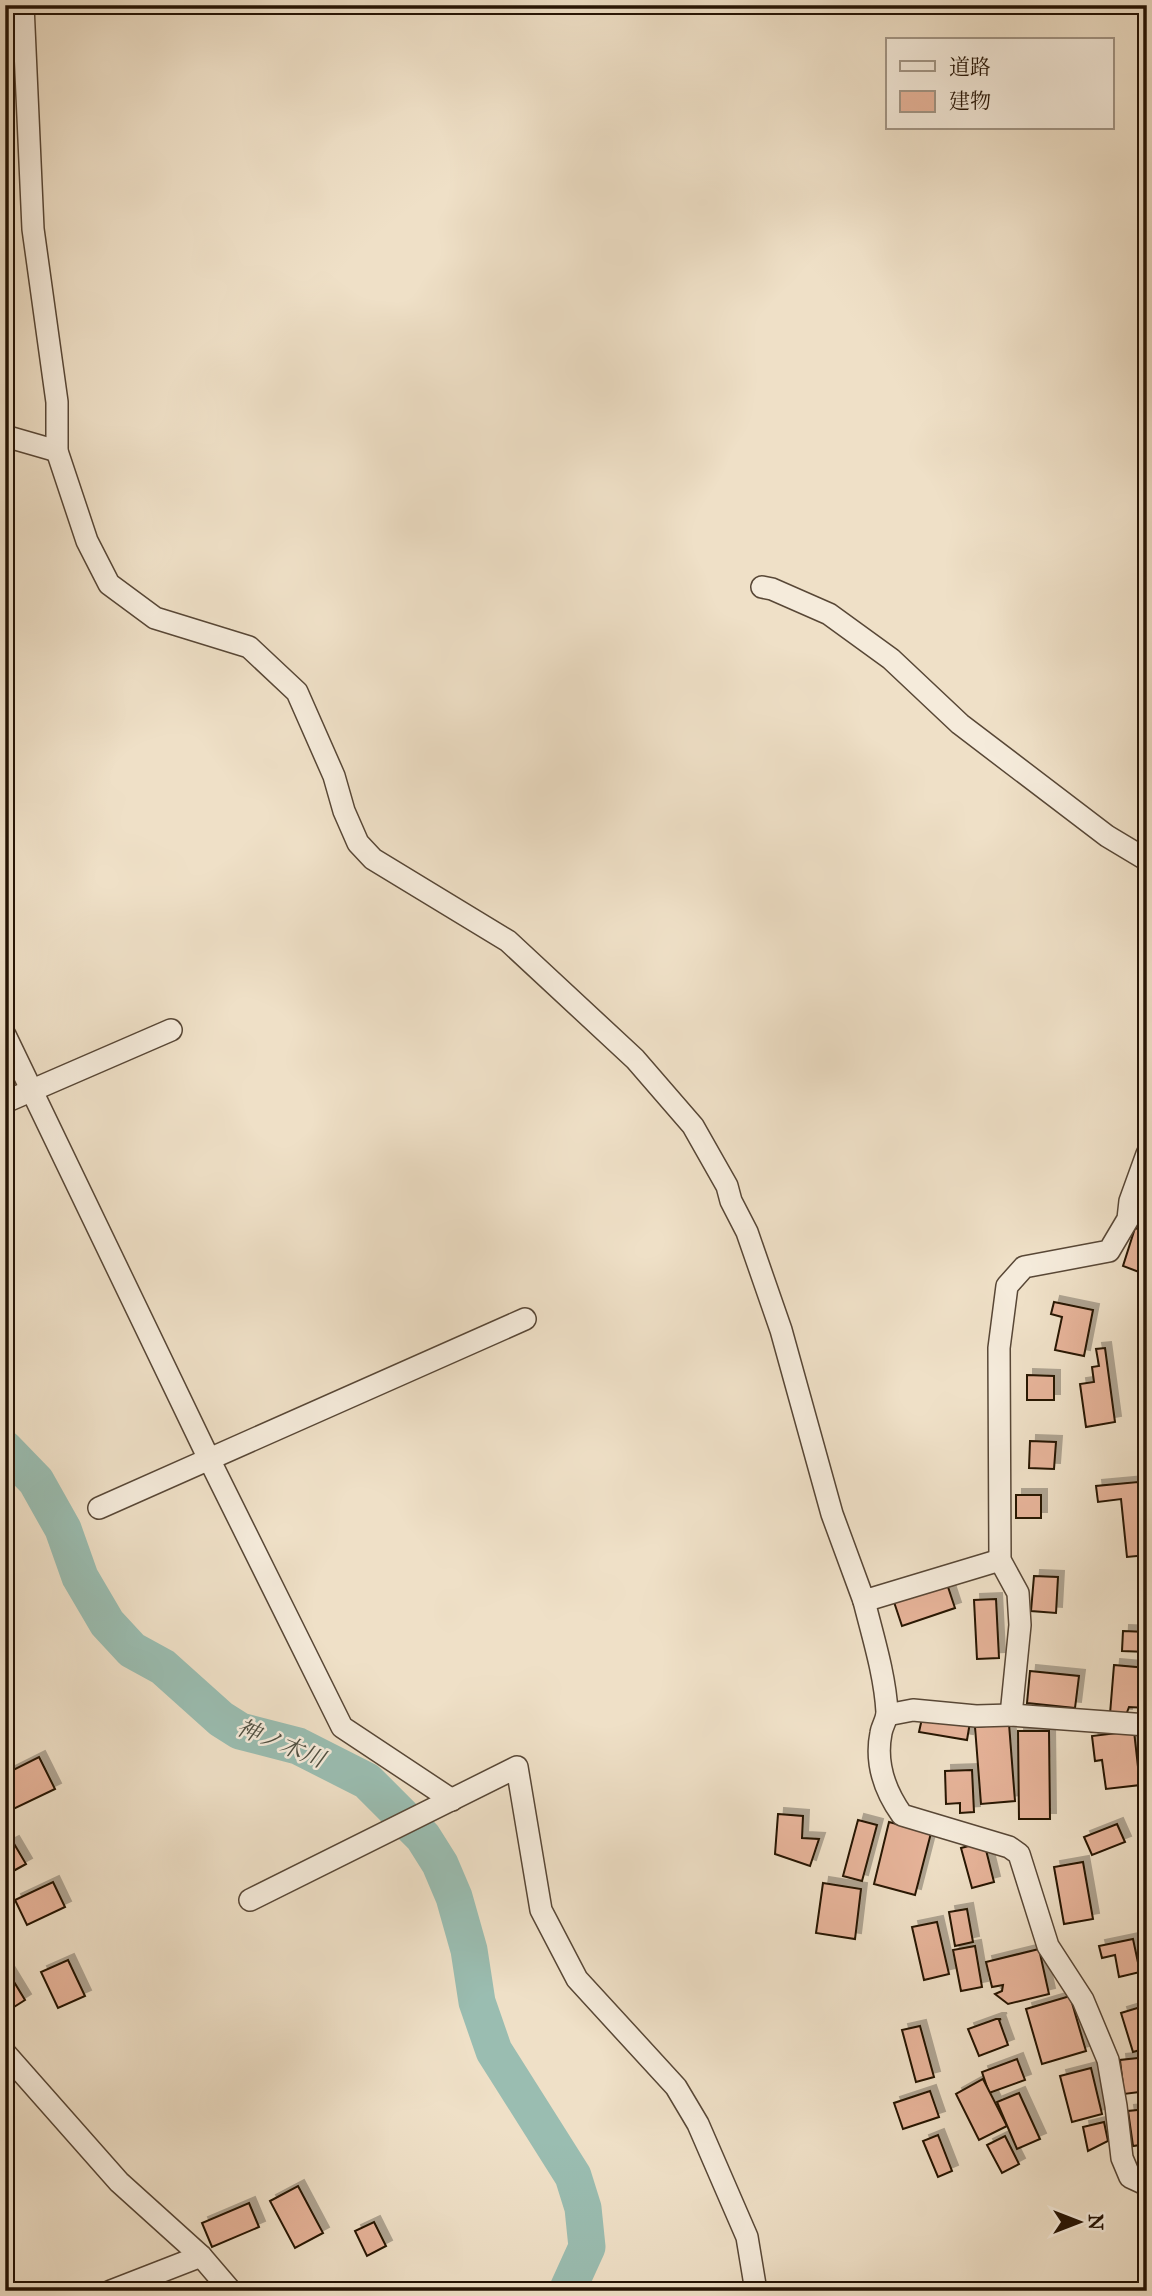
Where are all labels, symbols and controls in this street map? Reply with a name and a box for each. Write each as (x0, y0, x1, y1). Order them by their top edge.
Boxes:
legend (886, 38, 1114, 130)
text: 道路 (949, 54, 991, 80)
text: 建物 (949, 88, 991, 114)
water label: 神ノ木川 (233, 1713, 332, 1774)
north arrow (1044, 2188, 1114, 2258)
text: N (1084, 2214, 1107, 2230)

